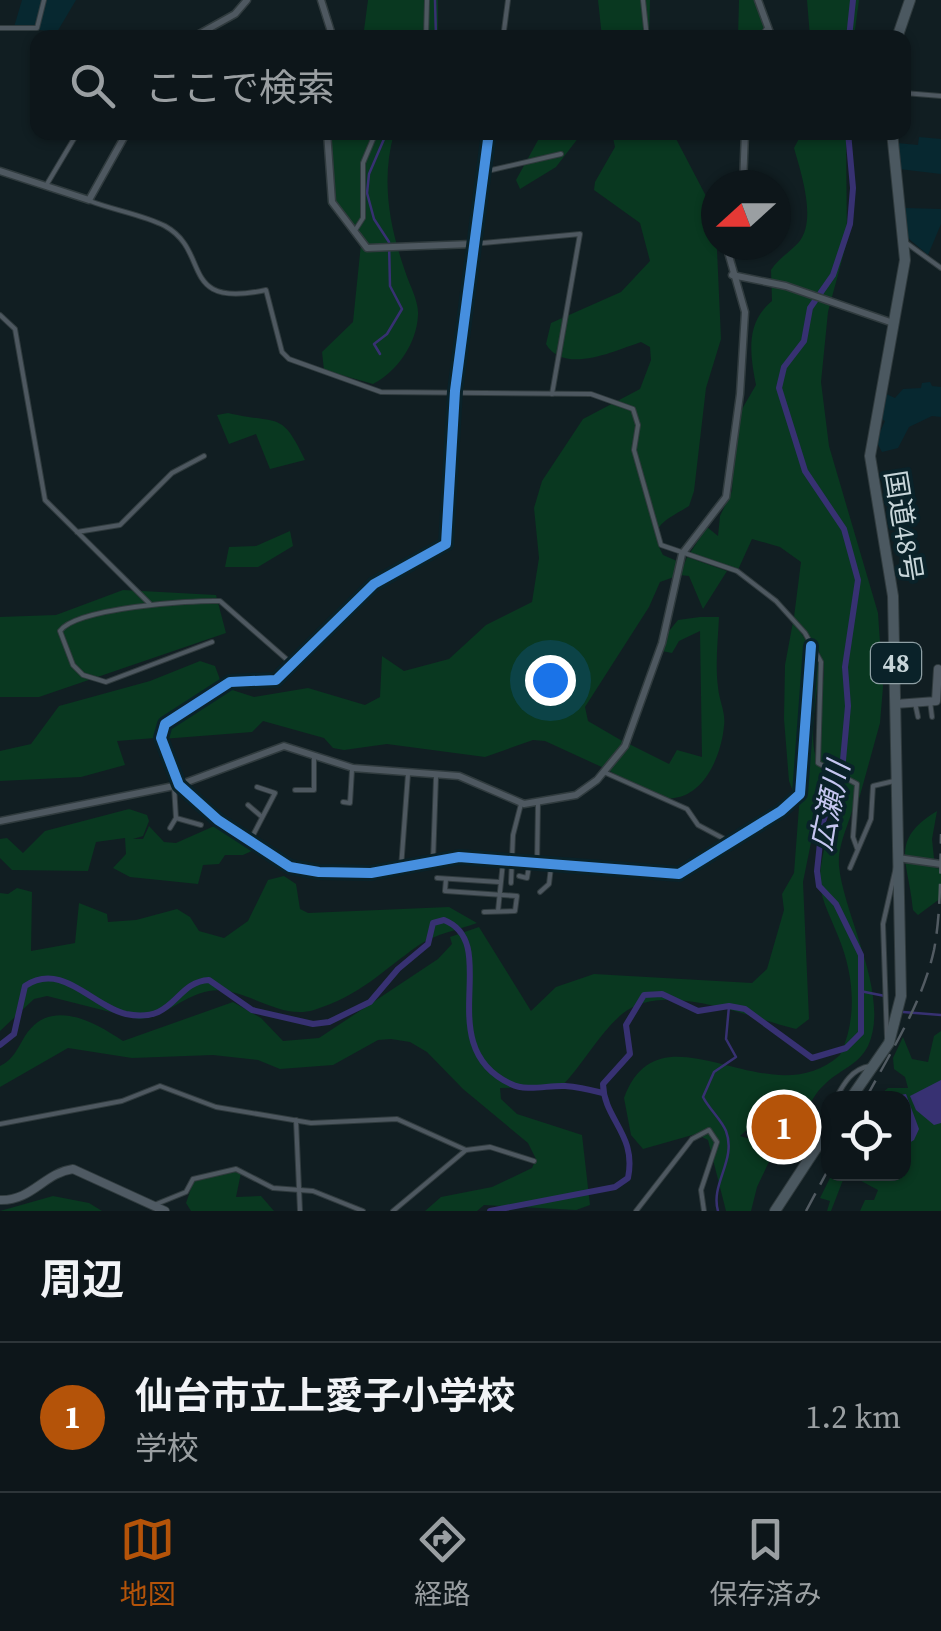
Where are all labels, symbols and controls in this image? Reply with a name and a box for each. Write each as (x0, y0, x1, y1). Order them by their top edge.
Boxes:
search box (30, 30, 911, 140)
icon: search (65, 58, 120, 113)
text: ここで検索 (145, 62, 335, 114)
north arrow (701, 170, 791, 260)
street label: 国道48号 (876, 468, 932, 584)
road number: 48 (871, 643, 921, 683)
your location (525, 655, 576, 706)
water label: 広瀬川 (800, 755, 860, 854)
pin: 1 (752, 1090, 816, 1164)
map controls (821, 1091, 911, 1181)
button: locate (821, 1091, 911, 1181)
text: 周辺 (40, 1250, 124, 1308)
text: 仙台市立上愛子小学校 (135, 1370, 515, 1422)
text: 1 (64, 1395, 81, 1439)
text: 1.2 km (806, 1395, 901, 1439)
text: 学校 (135, 1426, 199, 1470)
tab: 地図 (119, 1512, 176, 1613)
tab: 経路 (414, 1512, 471, 1613)
tab: 保存済み (709, 1512, 822, 1613)

